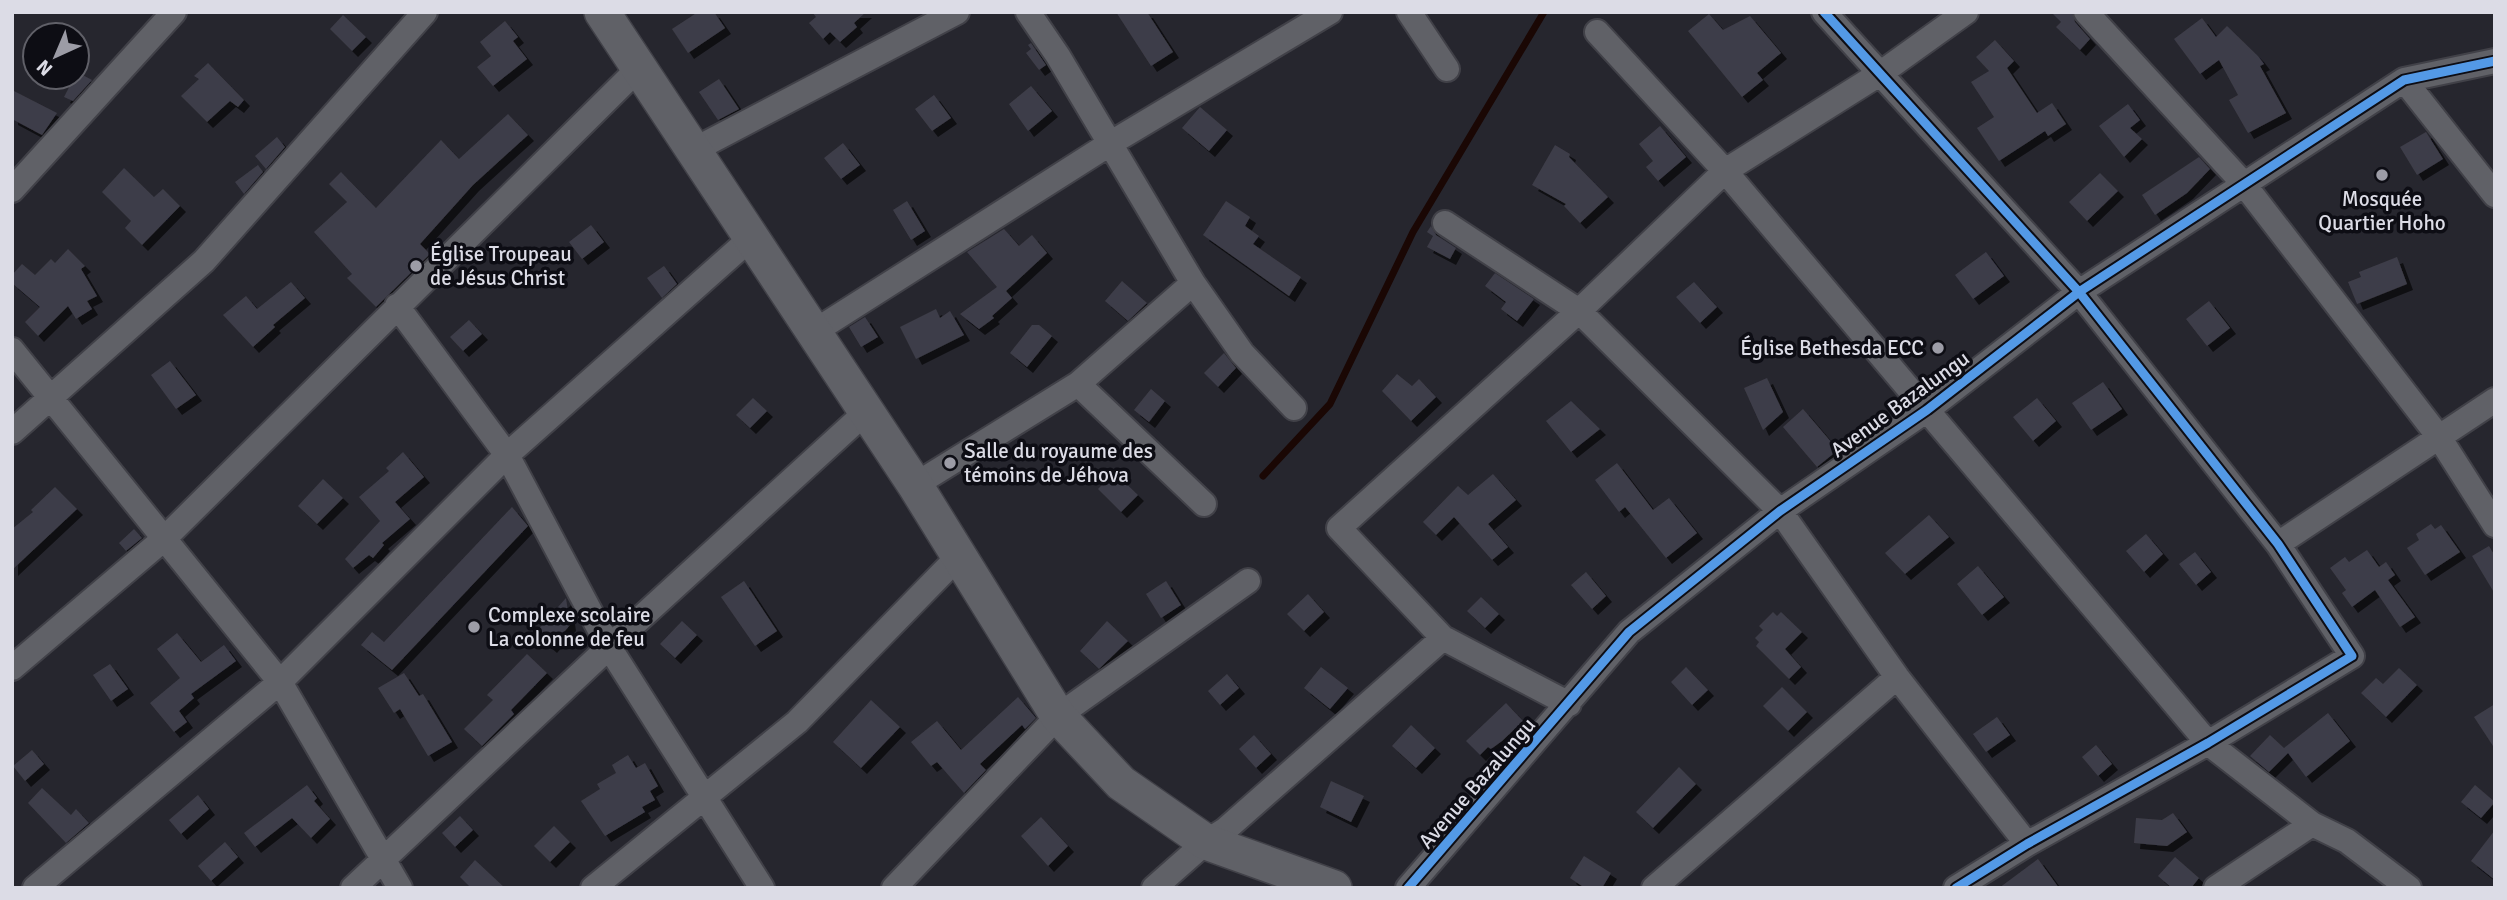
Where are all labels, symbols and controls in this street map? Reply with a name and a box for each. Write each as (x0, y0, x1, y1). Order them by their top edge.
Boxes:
north arrow (21, 21, 91, 91)
text: N (32, 54, 58, 81)
marker: Mosquée Quartier Hoho (2374, 167, 2390, 183)
place label: Mosquée Quartier Hoho (2318, 186, 2446, 236)
place label: Église Troupeau de Jésus Christ (430, 241, 572, 291)
marker: Église Troupeau de Jésus Christ (408, 258, 424, 274)
place label: Église Bethesda ECC (1740, 335, 1924, 361)
marker: Église Bethesda ECC (1930, 340, 1946, 356)
street label: Avenue Bazalungu (1826, 345, 1974, 463)
place label: Salle du royaume des témoins de Jéhova (964, 438, 1153, 488)
marker: Salle du royaume des témoins de Jéhova (942, 455, 958, 471)
place label: Complexe scolaire La colonne de feu (488, 602, 650, 652)
marker: Complexe scolaire La colonne de feu (466, 619, 482, 635)
street label: Avenue Bazalungu (1413, 712, 1541, 854)

